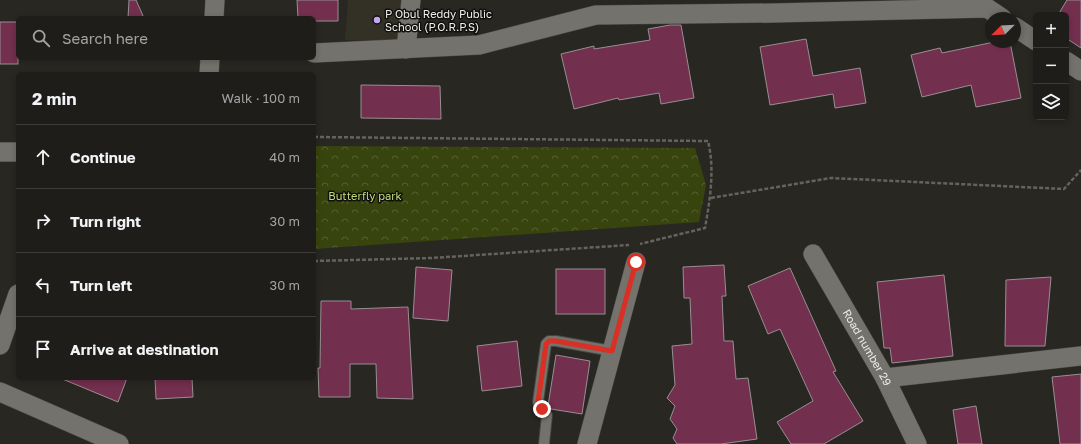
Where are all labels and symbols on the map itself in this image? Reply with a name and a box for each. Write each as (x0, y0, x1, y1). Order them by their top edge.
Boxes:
place label: P Obul Reddy Public School (P.O.R.P.S) (385, 7, 492, 33)
north arrow (985, 12, 1021, 48)
marker: P Obul Reddy Public School (P.O.R.P.S) (372, 15, 382, 25)
park label: Butterfly park (328, 189, 402, 202)
route start (627, 253, 645, 271)
street label: Road number 29 (840, 307, 895, 388)
route end (533, 400, 551, 418)

